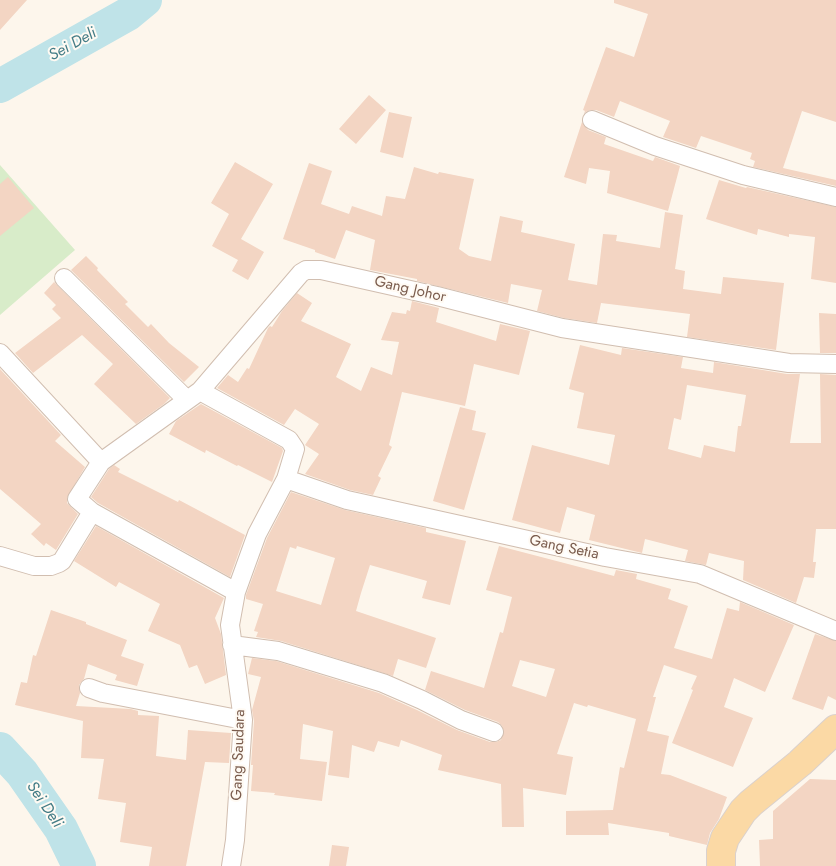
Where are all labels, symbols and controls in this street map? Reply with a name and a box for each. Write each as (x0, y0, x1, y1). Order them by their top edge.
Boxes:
water label: Sei Deli (46, 24, 100, 66)
street label: Gang Johor (373, 273, 447, 307)
street label: Gang Setia (528, 532, 600, 564)
street label: Gang Saudara (228, 709, 250, 801)
water label: Sei Deli (22, 778, 66, 832)

